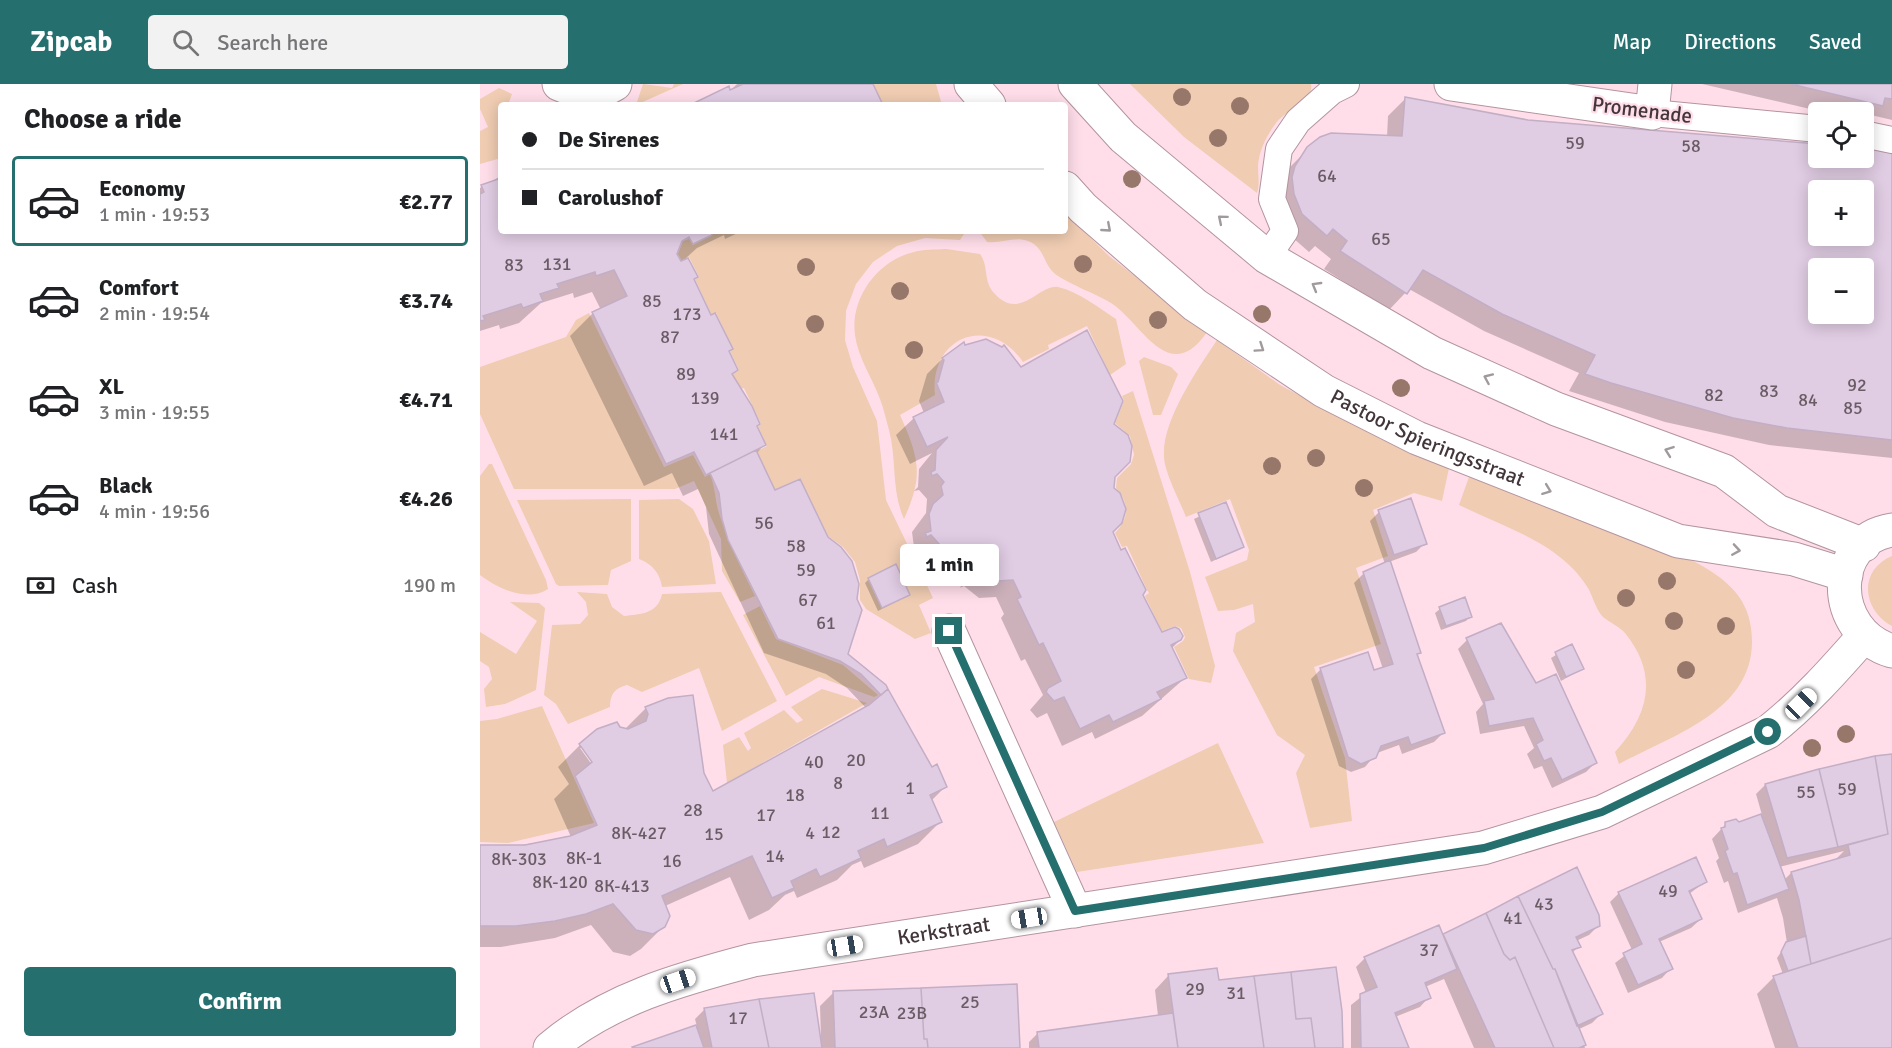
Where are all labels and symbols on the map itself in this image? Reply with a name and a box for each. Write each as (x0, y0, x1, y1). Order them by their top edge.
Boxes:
street label: Promenade (1590, 91, 1694, 129)
house number: 59 (1565, 132, 1585, 154)
house number: 58 (1681, 135, 1701, 157)
house number: 64 (1317, 165, 1337, 187)
one-way arrow (1218, 216, 1229, 227)
one-way arrow (1100, 221, 1111, 232)
house number: 65 (1371, 228, 1391, 250)
house number: 131 (542, 253, 572, 275)
house number: 83 (504, 254, 524, 276)
one-way arrow (1312, 282, 1322, 293)
house number: 85 (642, 290, 662, 312)
house number: 173 (672, 303, 702, 325)
house number: 87 (660, 326, 680, 348)
one-way arrow (1254, 341, 1265, 352)
house number: 89 (676, 363, 696, 385)
one-way arrow (1483, 374, 1494, 386)
house number: 92 (1847, 374, 1867, 396)
house number: 83 (1759, 380, 1779, 402)
street label: Pastoor Spieringsstraat (1326, 383, 1528, 492)
house number: 82 (1704, 384, 1724, 406)
house number: 139 (690, 387, 720, 409)
house number: 84 (1798, 389, 1818, 411)
house number: 85 (1843, 397, 1863, 419)
house number: 141 (709, 423, 739, 445)
one-way arrow (1664, 445, 1675, 458)
one-way arrow (1541, 483, 1552, 496)
house number: 56 (754, 512, 774, 534)
house number: 58 (786, 535, 806, 557)
one-way arrow (1731, 543, 1740, 555)
callout: 1 min (900, 544, 998, 586)
house number: 59 (796, 559, 816, 581)
house number: 67 (798, 589, 818, 611)
house number: 61 (816, 612, 836, 634)
route end (935, 617, 962, 644)
car (1782, 685, 1820, 723)
route start (1754, 718, 1781, 745)
house number: 20 (846, 749, 866, 771)
house number: 40 (804, 751, 824, 773)
house number: 8 (833, 772, 843, 794)
house number: 1 (905, 777, 915, 799)
house number: 59 (1837, 778, 1857, 800)
house number: 55 (1796, 781, 1816, 803)
house number: 18 (785, 784, 805, 806)
house number: 28 (683, 799, 703, 821)
house number: 11 (870, 802, 890, 824)
house number: 17 (756, 804, 776, 826)
house number: 12 (821, 821, 841, 843)
house number: 8K-427 (611, 822, 667, 844)
house number: 4 (805, 822, 815, 844)
house number: 15 (704, 823, 724, 845)
house number: 14 (765, 845, 785, 867)
house number: 8K-1 (566, 847, 602, 869)
house number: 8K-303 (491, 848, 547, 870)
house number: 16 (662, 850, 682, 872)
house number: 8K-120 (532, 871, 588, 893)
house number: 8K-413 (594, 875, 650, 897)
house number: 49 (1658, 880, 1678, 902)
house number: 43 (1534, 893, 1554, 915)
car (1010, 906, 1048, 930)
house number: 41 (1503, 907, 1523, 929)
street label: Kerkstraat (895, 911, 992, 951)
car (826, 934, 864, 958)
house number: 37 (1419, 939, 1439, 961)
car (658, 967, 698, 995)
house number: 29 (1185, 978, 1205, 1000)
house number: 31 (1226, 982, 1246, 1004)
house number: 25 (960, 991, 980, 1013)
house number: 23A (859, 1001, 889, 1023)
house number: 23B (897, 1002, 927, 1024)
house number: 17 (728, 1007, 748, 1029)

